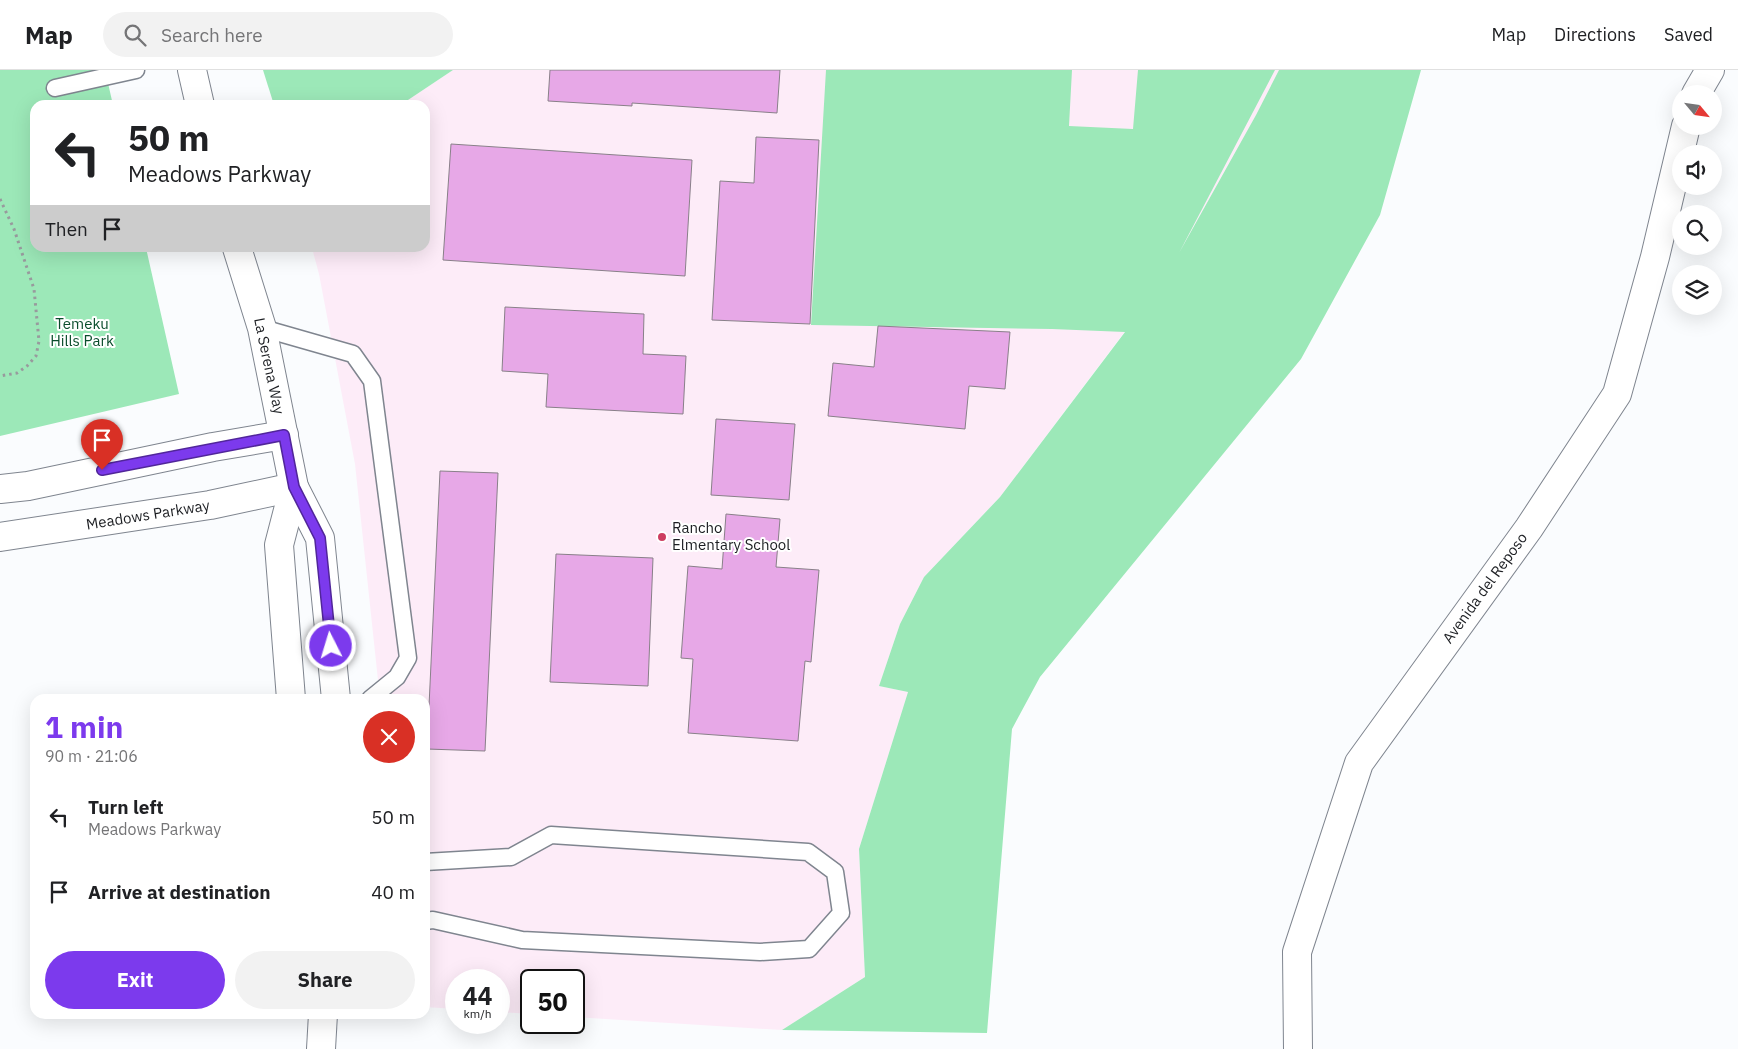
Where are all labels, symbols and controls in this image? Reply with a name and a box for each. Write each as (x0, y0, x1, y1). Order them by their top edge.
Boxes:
search box (103, 12, 453, 57)
text: Map (25, 19, 73, 51)
icon: search (121, 21, 149, 49)
text: Search here (161, 23, 263, 47)
text: Map (1491, 23, 1526, 46)
text: Directions (1554, 23, 1636, 46)
text: Saved (1664, 23, 1713, 46)
north arrow (1672, 85, 1722, 135)
map controls (1672, 85, 1722, 315)
text: 50 m (128, 115, 210, 161)
icon: left (45, 120, 110, 185)
button: sound (1672, 145, 1722, 195)
text: Meadows Parkway (128, 159, 311, 188)
button: search (1672, 205, 1722, 255)
icon: arrive (98, 215, 126, 243)
text: Then (45, 217, 88, 241)
button: layers (1672, 265, 1722, 315)
park label: Temeku Hills Park (50, 314, 114, 350)
street label: La Serena Way (250, 316, 289, 416)
pin (81, 419, 123, 470)
icon: arrive (88, 426, 116, 454)
street label: Meadows Parkway (85, 495, 212, 534)
place label: Rancho Elmentary School (672, 518, 790, 554)
street label: Avenida del Reposo (1438, 529, 1531, 647)
marker: Rancho Elmentary School (656, 531, 668, 543)
position arrow (304, 619, 356, 671)
text: 1 min (45, 707, 123, 746)
button: close (363, 711, 415, 763)
text: 90 m · 21:06 (45, 746, 138, 766)
text: Turn left (88, 795, 164, 819)
icon: left (45, 803, 73, 831)
text: 50 m (371, 805, 415, 829)
text: Meadows Parkway (88, 819, 221, 839)
icon: arrive (45, 878, 73, 906)
text: Arrive at destination (88, 880, 271, 904)
text: 40 m (371, 880, 415, 904)
button: Exit (45, 951, 225, 1009)
button: Share (235, 951, 415, 1009)
speed limit sign: 50 (520, 969, 585, 1034)
text: 44 (462, 979, 493, 1012)
text: km/h (463, 1006, 492, 1021)

